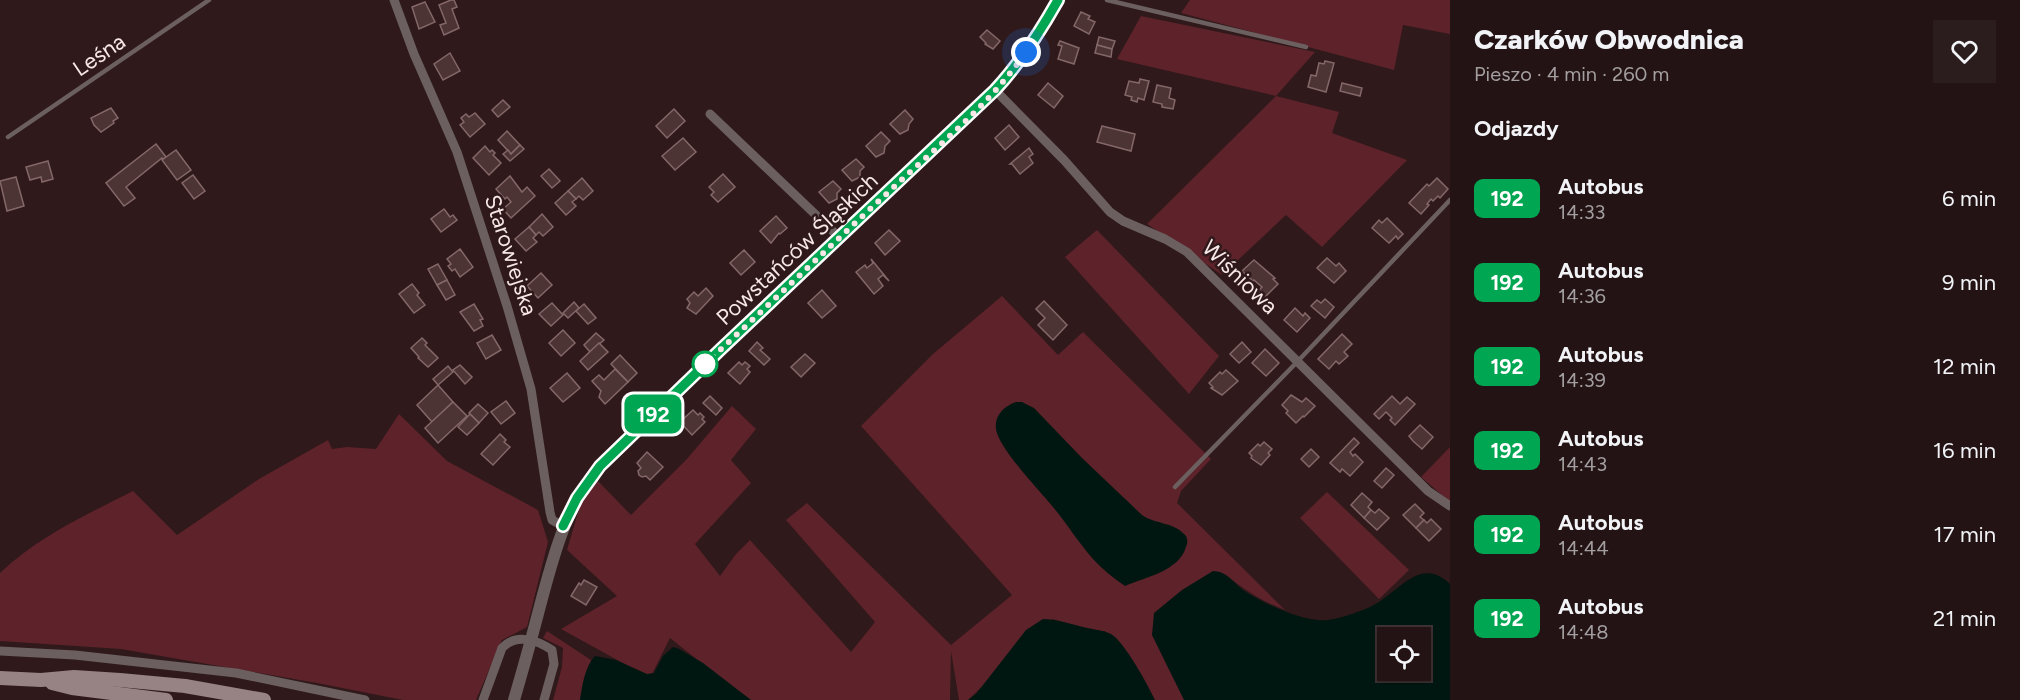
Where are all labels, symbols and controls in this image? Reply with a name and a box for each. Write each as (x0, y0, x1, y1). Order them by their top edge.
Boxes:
button: heart (1933, 20, 1996, 83)
text: Czarków Obwodnica (1474, 22, 1744, 56)
street label: Leśna (68, 28, 130, 82)
your location (1011, 37, 1041, 67)
text: Pieszo · 4 min · 260 m (1474, 62, 1669, 86)
text: Odjazdy (1474, 115, 1559, 142)
street label: Powstańców Śląskich (711, 167, 883, 331)
text: Autobus (1558, 173, 1644, 200)
text: 6 min (1942, 185, 1996, 212)
text: 192 (1490, 186, 1524, 211)
street label: Starowiejska (479, 191, 543, 319)
text: 14:33 (1558, 200, 1606, 224)
street label: Wiśniowa (1197, 234, 1283, 320)
text: Autobus (1558, 257, 1644, 284)
text: 9 min (1942, 269, 1996, 296)
text: 192 (1490, 270, 1524, 295)
text: 14:36 (1558, 284, 1606, 308)
text: Autobus (1558, 341, 1644, 368)
unlabelled marker (692, 351, 718, 377)
text: 12 min (1933, 353, 1996, 380)
text: 192 (1490, 354, 1524, 379)
text: 14:39 (1558, 368, 1606, 392)
line badge: 192 (618, 394, 688, 434)
text: 192 (636, 402, 670, 427)
text: Autobus (1558, 425, 1644, 452)
text: 16 min (1933, 437, 1996, 464)
text: 192 (1490, 438, 1524, 463)
text: 14:43 (1558, 452, 1607, 476)
text: Autobus (1558, 509, 1644, 536)
text: 17 min (1934, 521, 1996, 548)
text: 192 (1490, 522, 1524, 547)
text: 14:44 (1558, 536, 1609, 560)
text: Autobus (1558, 593, 1644, 620)
text: 21 min (1933, 605, 1996, 632)
text: 192 (1490, 606, 1524, 631)
text: 14:48 (1558, 620, 1608, 644)
map controls (1377, 627, 1431, 681)
button: locate (1377, 627, 1431, 681)

